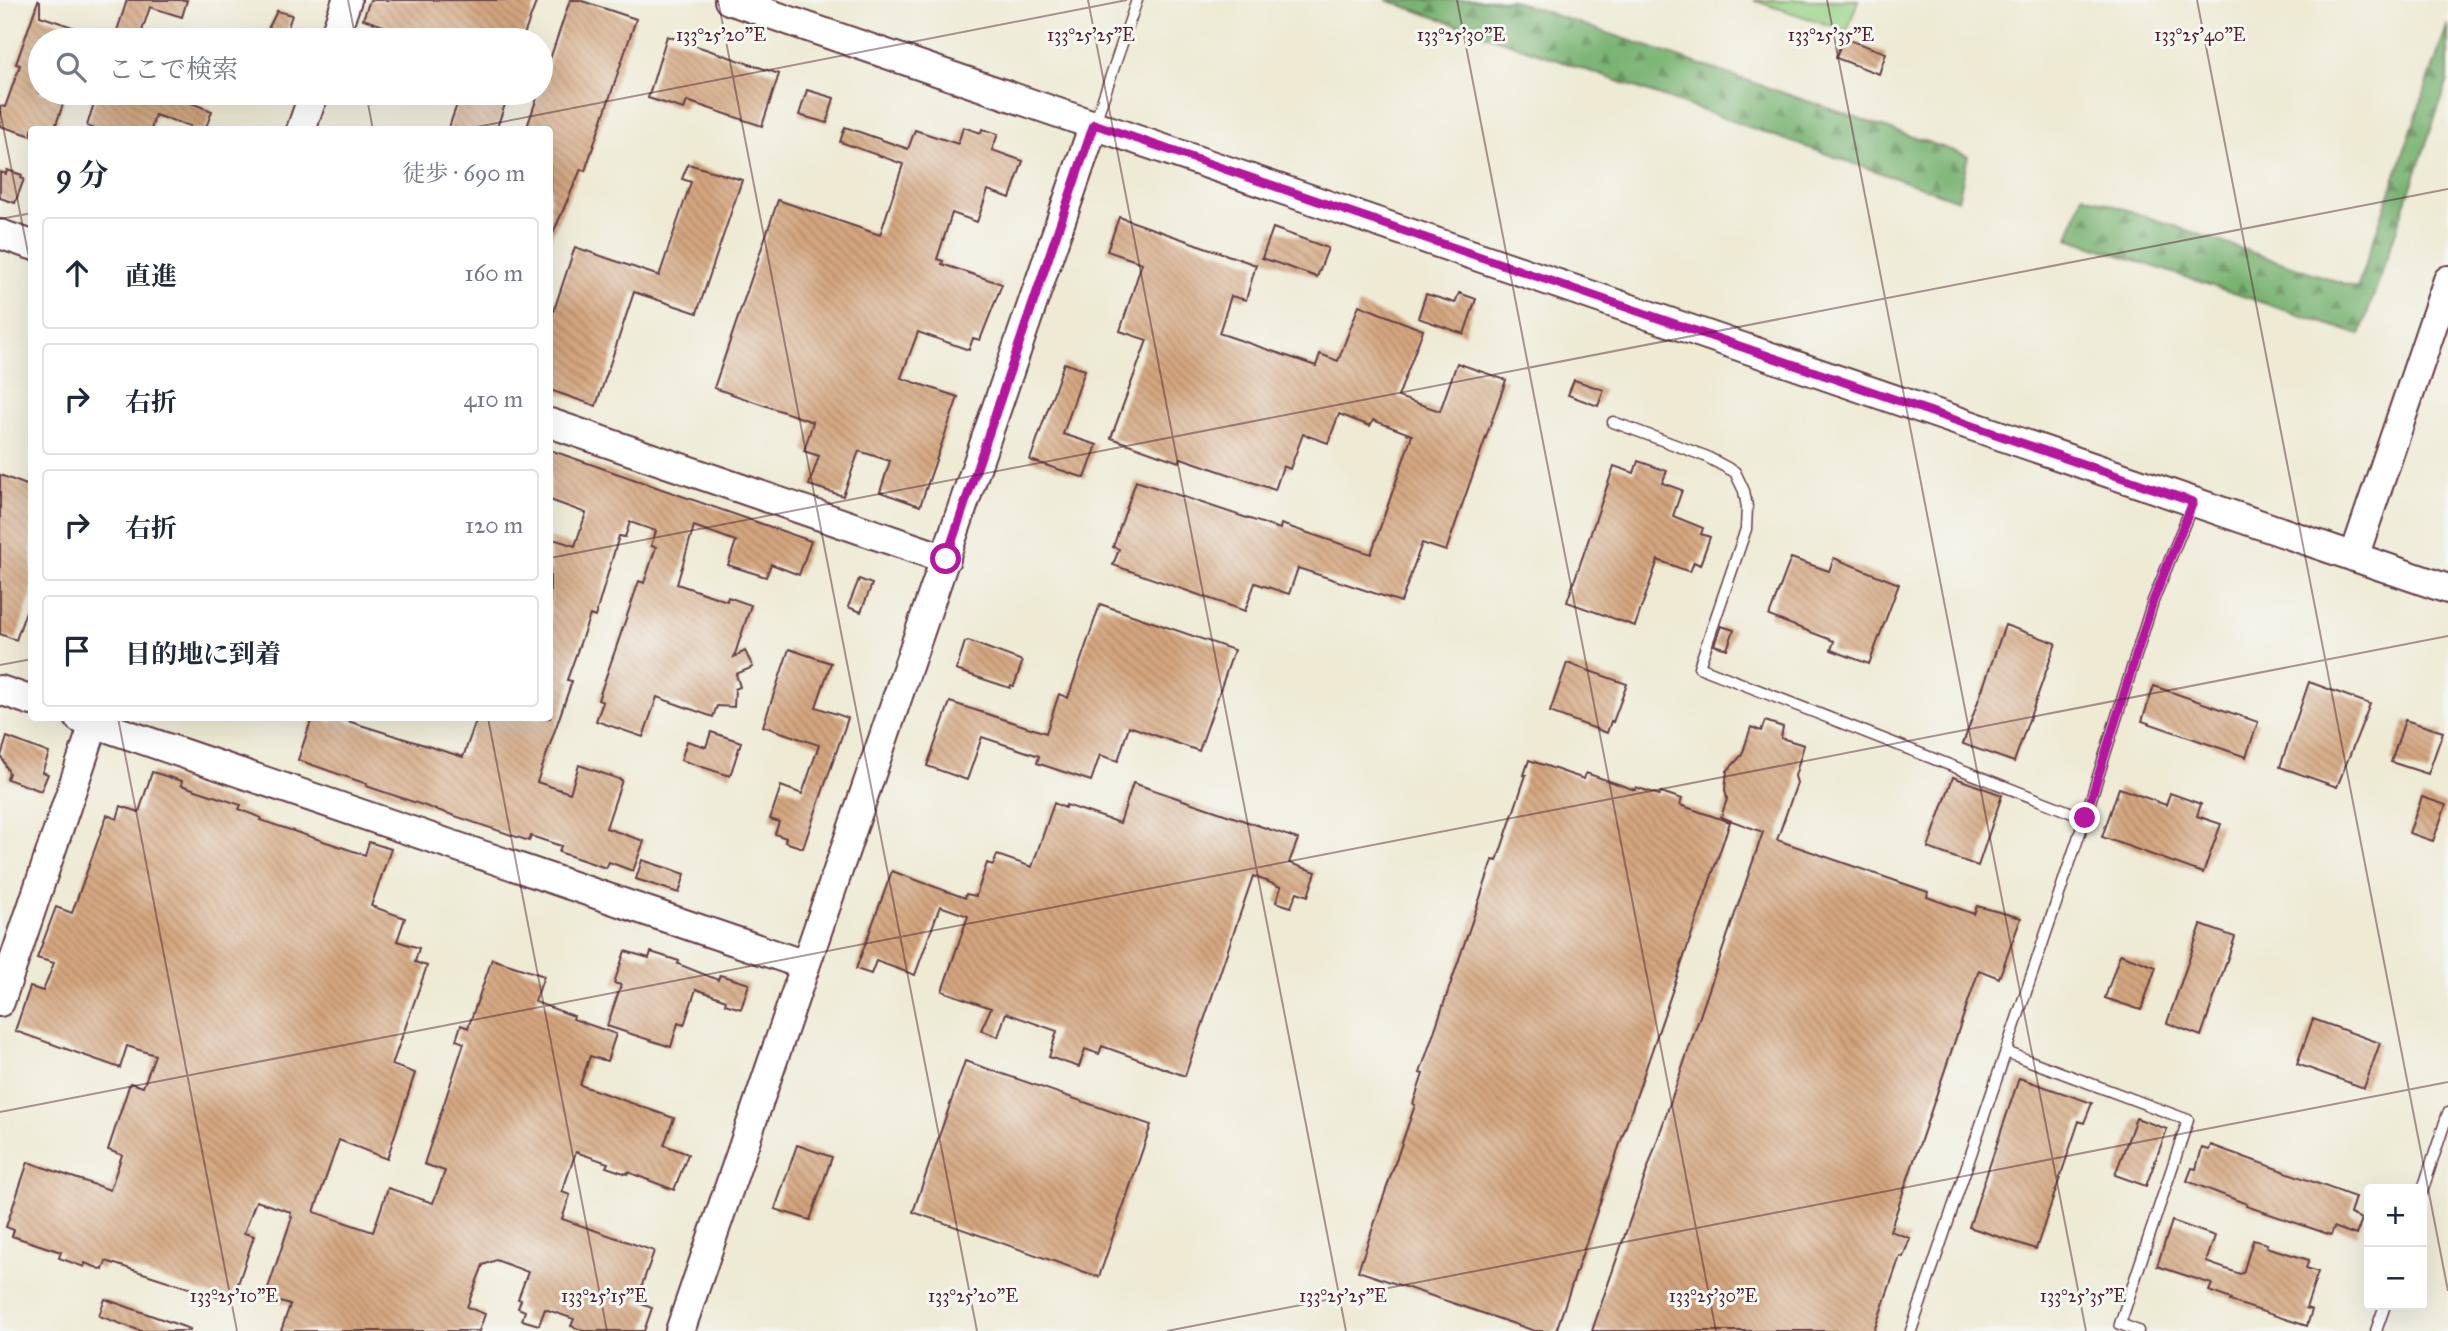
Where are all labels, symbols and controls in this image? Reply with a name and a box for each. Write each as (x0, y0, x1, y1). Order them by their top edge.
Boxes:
text: 133°25'20"E (676, 24, 766, 46)
text: 133°25'25"E (1047, 24, 1135, 46)
text: 133°25'30"E (1417, 24, 1505, 46)
text: 133°25'35"E (1788, 24, 1874, 46)
text: 133°25'40"E (2154, 24, 2246, 46)
search box (28, 28, 553, 105)
icon: search (52, 48, 90, 86)
text: ここで検索 (108, 53, 238, 85)
text: 9 分 (56, 157, 109, 193)
text: 徒歩 · 690 m (402, 159, 525, 187)
icon: ahead (58, 254, 96, 292)
text: 160 m (465, 259, 523, 287)
text: 直進 (125, 260, 177, 292)
icon: right (58, 380, 96, 418)
text: 410 m (464, 385, 523, 413)
text: 右折 (125, 386, 177, 418)
icon: right (58, 506, 96, 544)
text: 120 m (465, 511, 523, 539)
text: 右折 (125, 512, 177, 544)
route start (930, 543, 961, 574)
icon: arrive (58, 632, 96, 670)
text: 目的地に到着 (125, 638, 281, 670)
route end (2069, 802, 2100, 833)
map controls (2364, 1184, 2427, 1310)
button: + (2364, 1184, 2427, 1247)
button: − (2364, 1247, 2427, 1310)
text: 133°25'10"E (190, 1285, 278, 1307)
text: 133°25'15"E (561, 1285, 647, 1307)
text: 133°25'20"E (928, 1285, 1018, 1307)
text: 133°25'25"E (1299, 1285, 1387, 1307)
text: 133°25'30"E (1669, 1285, 1757, 1307)
text: 133°25'35"E (2040, 1285, 2126, 1307)

